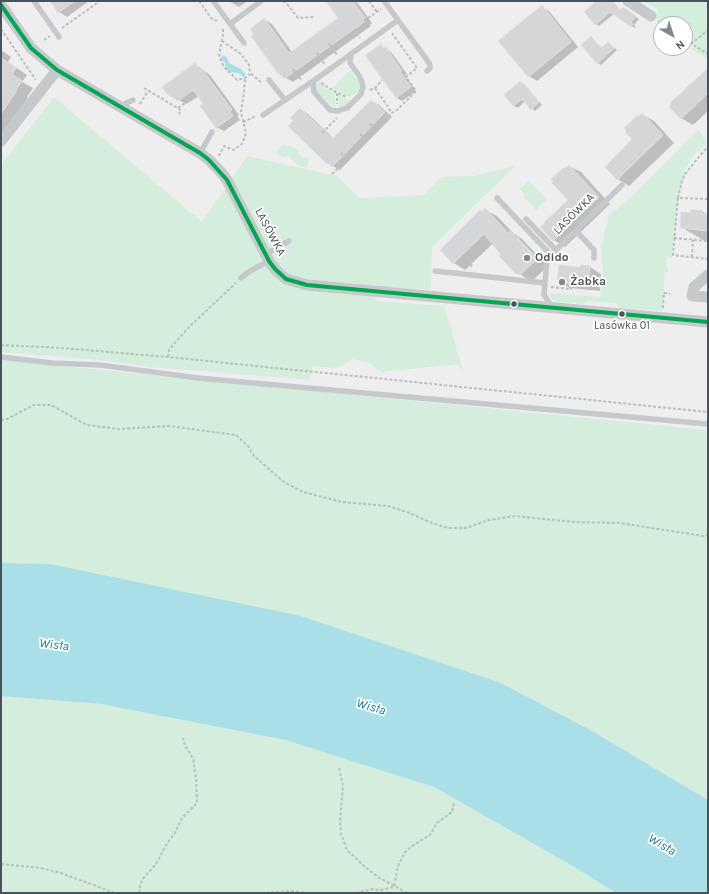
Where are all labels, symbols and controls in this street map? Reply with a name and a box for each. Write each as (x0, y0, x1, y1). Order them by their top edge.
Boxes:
north arrow (653, 16, 693, 56)
text: N (673, 37, 687, 52)
street label: LASÓWKA (550, 190, 598, 238)
street label: LASÓWKA (251, 205, 289, 259)
place label: Odido (535, 251, 569, 265)
marker: Odido (522, 253, 532, 263)
place label: Żabka (570, 275, 606, 289)
marker: Żabka (557, 277, 567, 287)
unlabelled marker (509, 299, 519, 309)
marker: Lasówka 01 (617, 309, 627, 319)
place label: Lasówka 01 (594, 319, 650, 333)
water label: Wisła (38, 635, 70, 655)
water label: Wisła (354, 695, 388, 719)
water label: Wisła (645, 831, 679, 859)

